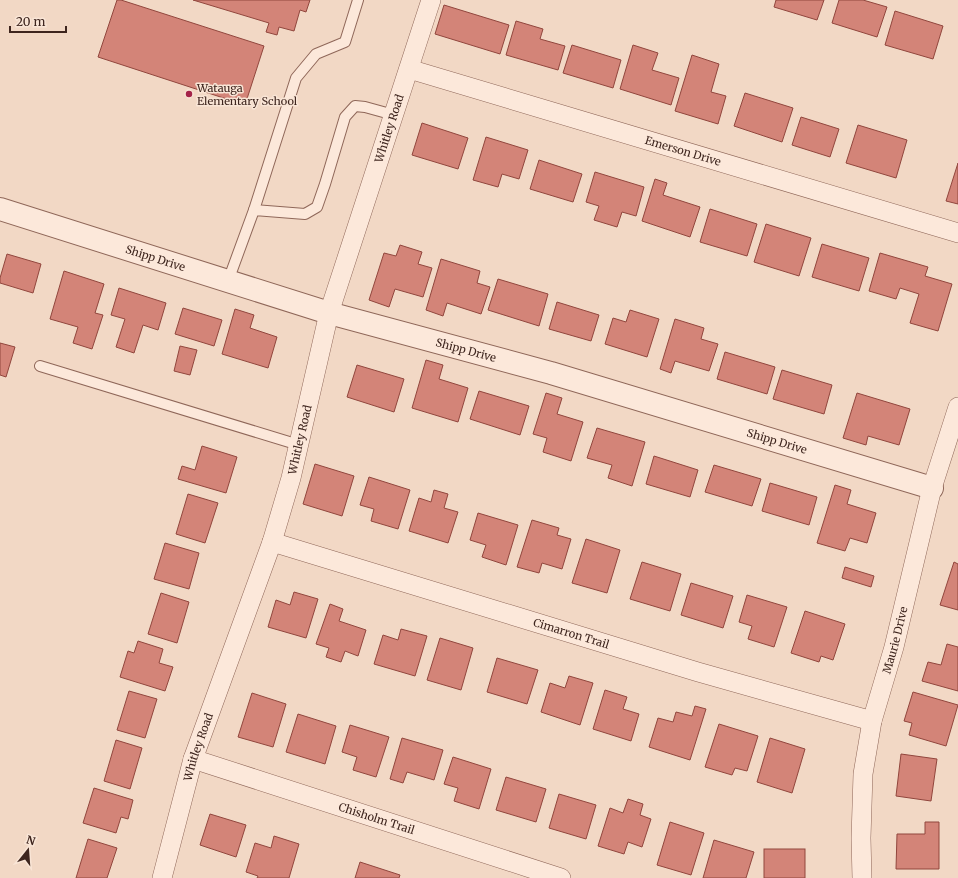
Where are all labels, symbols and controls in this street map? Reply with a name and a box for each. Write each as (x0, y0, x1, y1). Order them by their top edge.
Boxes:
scale bar (10, 8, 66, 34)
text: 20 m (16, 14, 45, 29)
place label: Watauga Elementary School (196, 81, 298, 108)
marker: Watauga Elementary School (184, 89, 194, 99)
street label: Whitley Road (371, 92, 407, 165)
street label: Emerson Drive (643, 133, 723, 169)
street label: Shipp Drive (124, 242, 187, 274)
street label: Shipp Drive (434, 335, 498, 365)
street label: Whitley Road (285, 403, 315, 477)
street label: Shipp Drive (745, 426, 809, 457)
street label: Maurie Drive (879, 605, 911, 675)
street label: Cimarron Trail (532, 615, 612, 652)
street label: Whitley Road (180, 711, 216, 784)
street label: Chisholm Trail (337, 800, 417, 837)
north arrow (8, 830, 48, 870)
text: N (25, 832, 37, 848)

